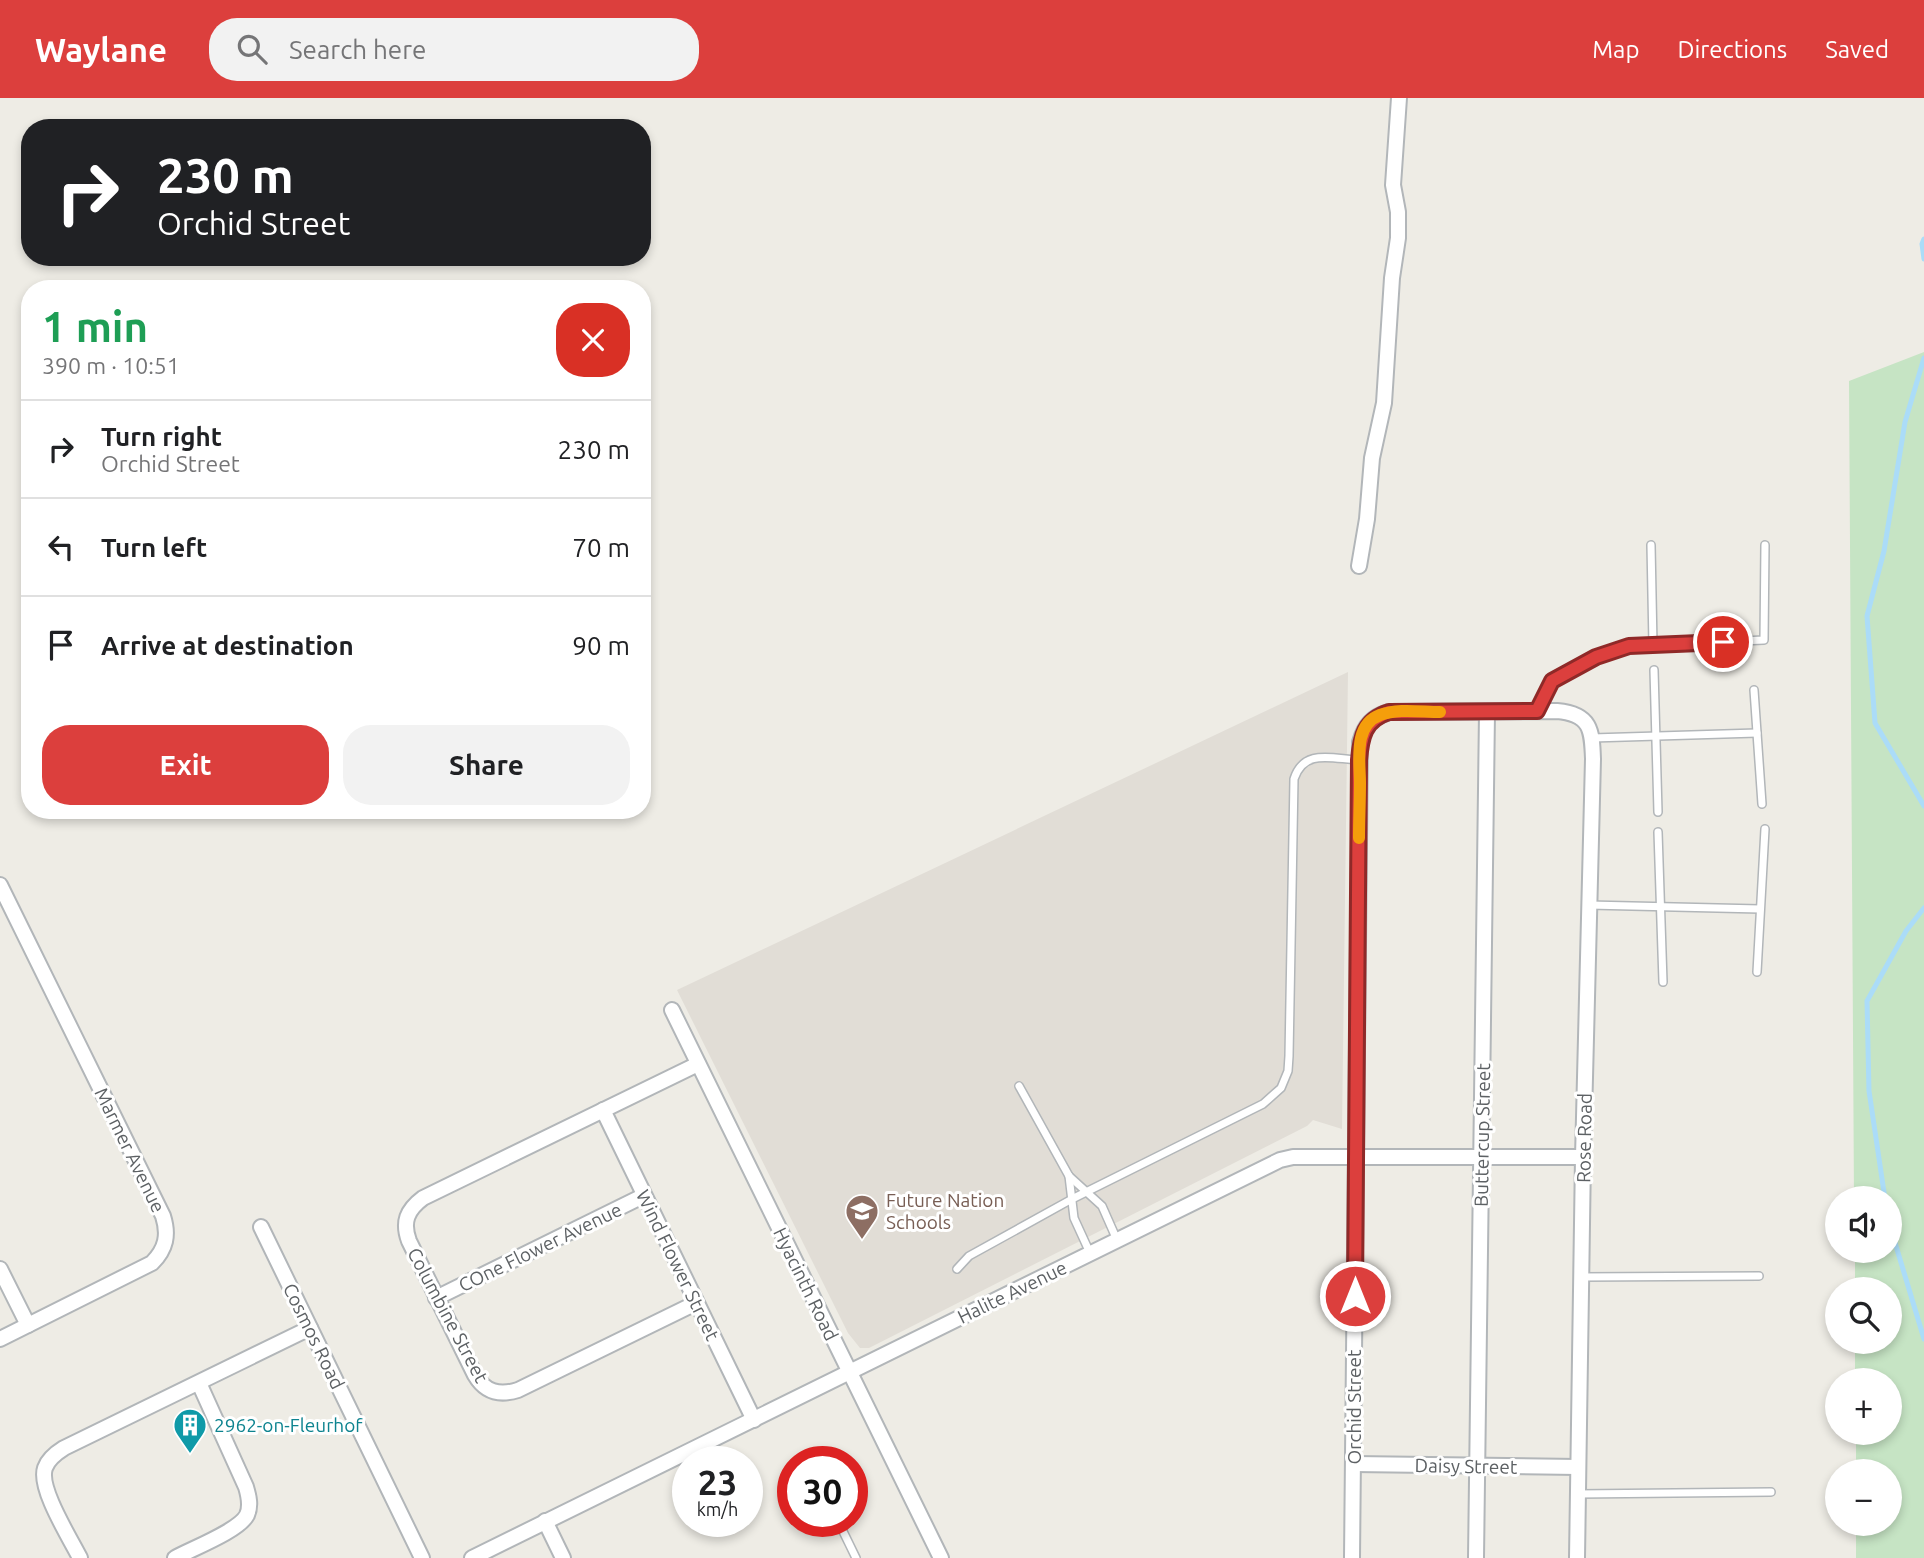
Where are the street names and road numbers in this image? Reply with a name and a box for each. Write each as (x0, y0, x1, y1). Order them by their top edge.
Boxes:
street label: Buttercup Street (1470, 1062, 1494, 1207)
street label: Marmer Avenue (90, 1084, 170, 1216)
street label: Rose Road (1572, 1093, 1596, 1183)
street label: Wind Flower Street (632, 1186, 724, 1344)
street label: COne Flower Avenue (455, 1198, 625, 1296)
street label: Hyacinth Road (769, 1224, 843, 1344)
street label: Columbine Street (403, 1244, 493, 1387)
street label: Halite Avenue (954, 1256, 1070, 1328)
street label: Cosmos Road (279, 1280, 349, 1392)
street label: Orchid Street (1343, 1349, 1365, 1464)
street label: Daisy Street (1415, 1454, 1518, 1478)

